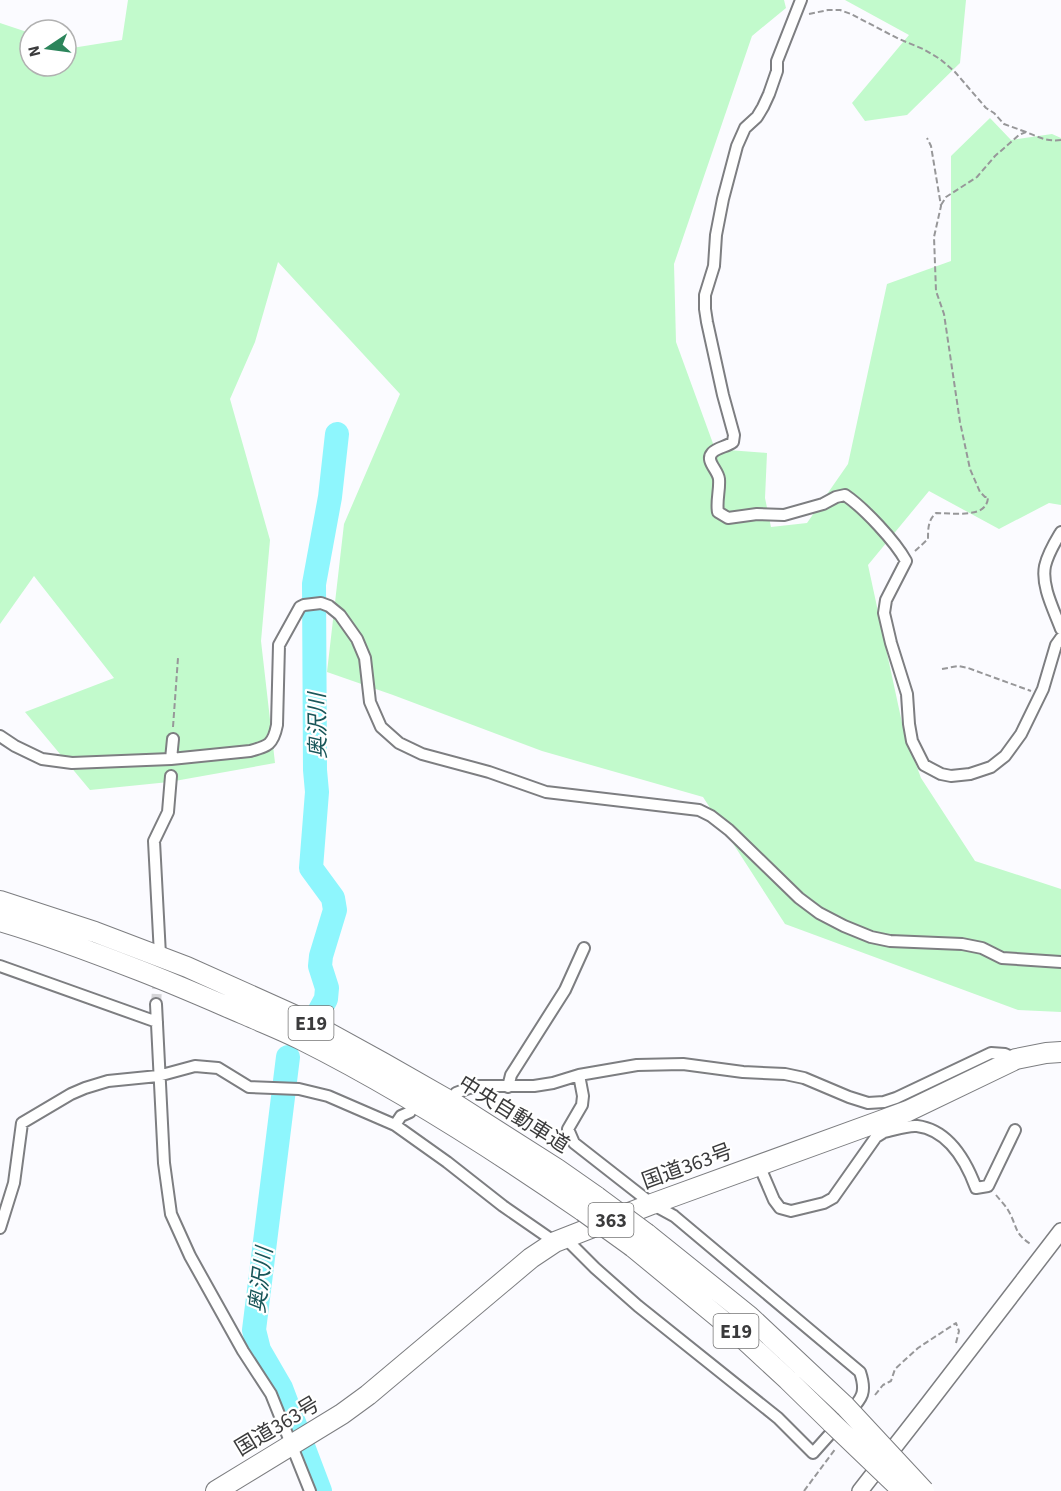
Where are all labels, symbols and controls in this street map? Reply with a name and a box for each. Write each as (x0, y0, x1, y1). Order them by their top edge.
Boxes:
north arrow (18, 18, 78, 78)
text: N (22, 43, 46, 59)
water label: 奥沢川 (301, 691, 335, 759)
road number: E19 (288, 1006, 334, 1040)
street label: 中央自動車道 (453, 1068, 575, 1160)
street label: 国道363号 (638, 1136, 736, 1196)
road number: 363 (588, 1203, 634, 1237)
water label: 奥沢川 (241, 1243, 281, 1315)
road number: E19 (714, 1314, 758, 1348)
street label: 国道363号 (229, 1389, 325, 1463)

